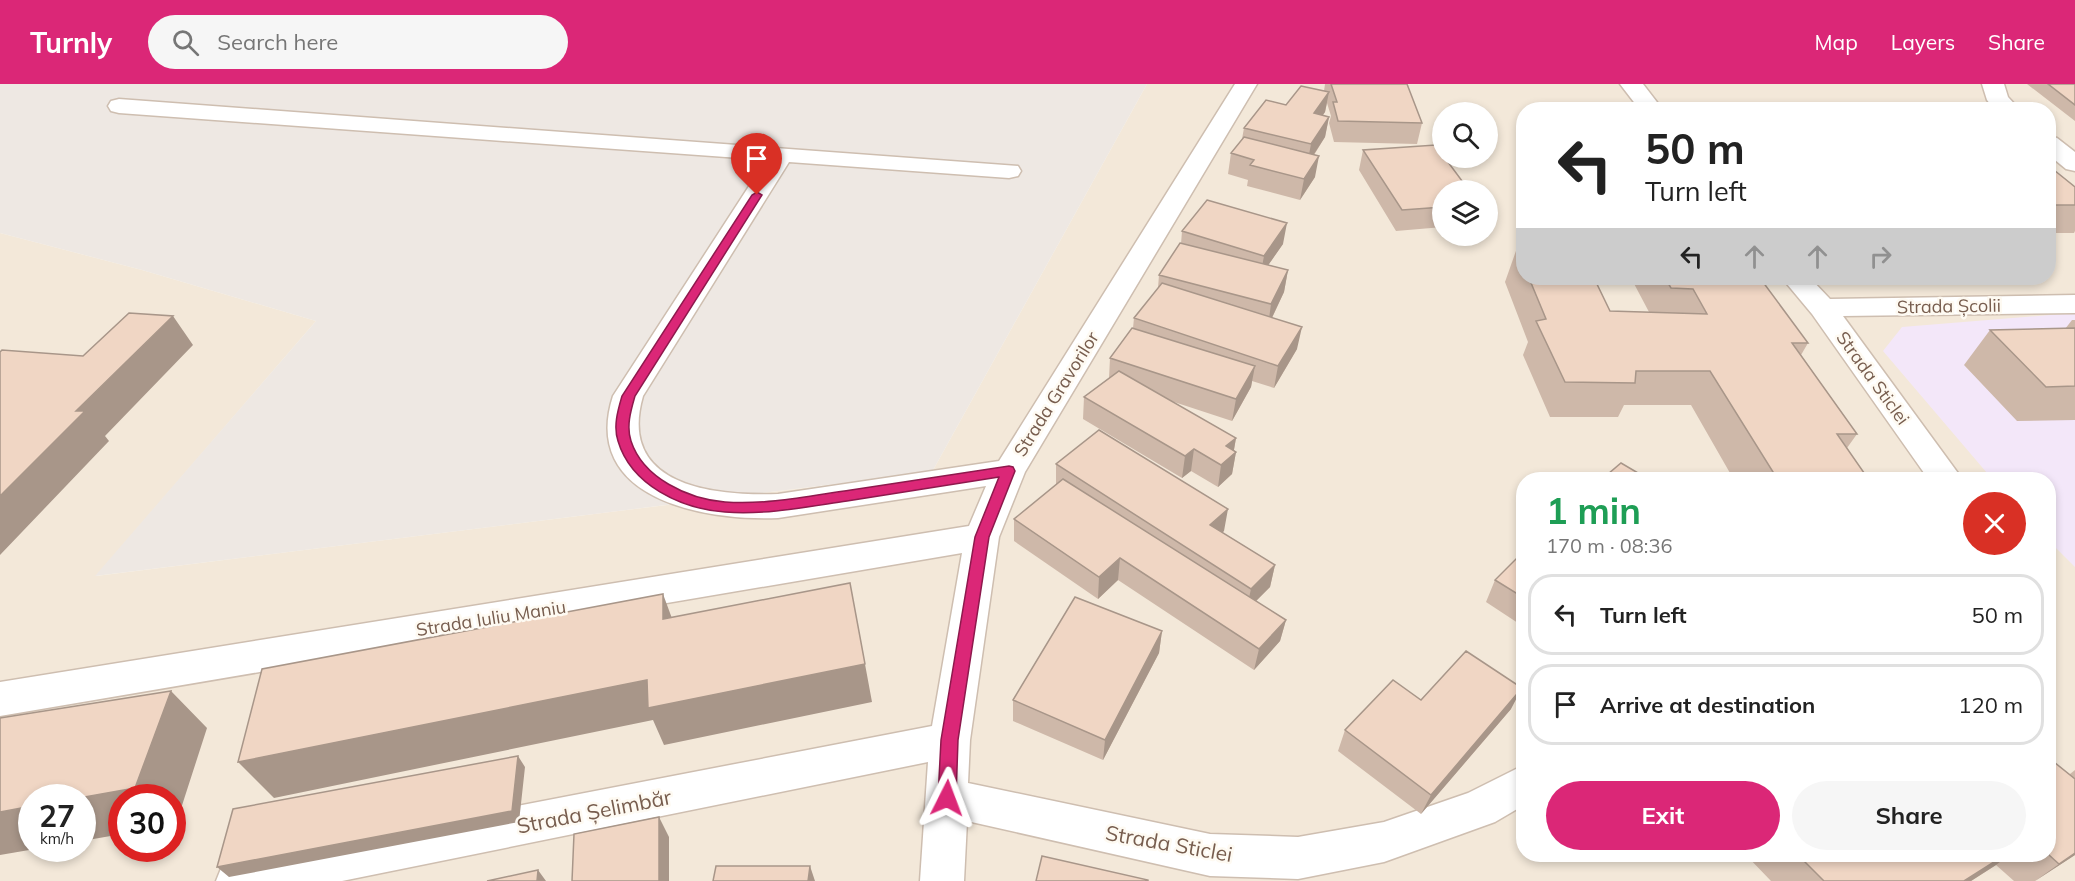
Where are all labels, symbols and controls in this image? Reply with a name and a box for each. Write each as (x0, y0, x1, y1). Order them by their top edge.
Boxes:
search box (148, 15, 568, 69)
text: Turnly (30, 25, 112, 60)
icon: search (169, 26, 202, 59)
text: Search here (217, 28, 338, 56)
text: Map (1815, 29, 1858, 55)
text: Layers (1891, 29, 1955, 55)
text: Share (1988, 29, 2045, 55)
map controls (1432, 102, 1498, 246)
button: search (1432, 102, 1498, 168)
text: 50 m (1645, 122, 1745, 175)
icon: left (1546, 126, 1624, 204)
pin (731, 133, 782, 195)
icon: arrive (740, 142, 773, 175)
text: Turn left (1645, 174, 1747, 208)
button: layers (1432, 180, 1498, 246)
icon: left (1675, 240, 1708, 273)
icon: ahead (1738, 240, 1771, 273)
icon: ahead (1801, 240, 1834, 273)
icon: right (1864, 240, 1897, 273)
street label: Strada Școlii (1897, 294, 2001, 318)
street label: Strada Gravorilor (1008, 327, 1104, 461)
street label: Strada Sticlei (1831, 327, 1915, 429)
text: 1 min (1546, 488, 1641, 533)
button: close (1963, 492, 2026, 555)
text: 170 m · 08:36 (1546, 533, 1672, 558)
street label: Strada Iuliu Maniu (415, 595, 567, 641)
icon: left (1549, 598, 1582, 631)
text: Turn left (1600, 601, 1687, 629)
text: 50 m (1972, 601, 2023, 629)
icon: arrive (1549, 688, 1582, 721)
text: Arrive at destination (1600, 691, 1815, 719)
text: 120 m (1958, 691, 2023, 719)
position arrow (915, 766, 979, 830)
button: Exit (1546, 781, 1780, 850)
button: Share (1792, 781, 2026, 850)
street label: Strada Șelimbăr (514, 783, 674, 840)
speed limit sign: 30 (108, 784, 186, 862)
text: 27 (39, 797, 75, 835)
street label: Strada Sticlei (1104, 819, 1234, 867)
text: km/h (40, 829, 74, 848)

